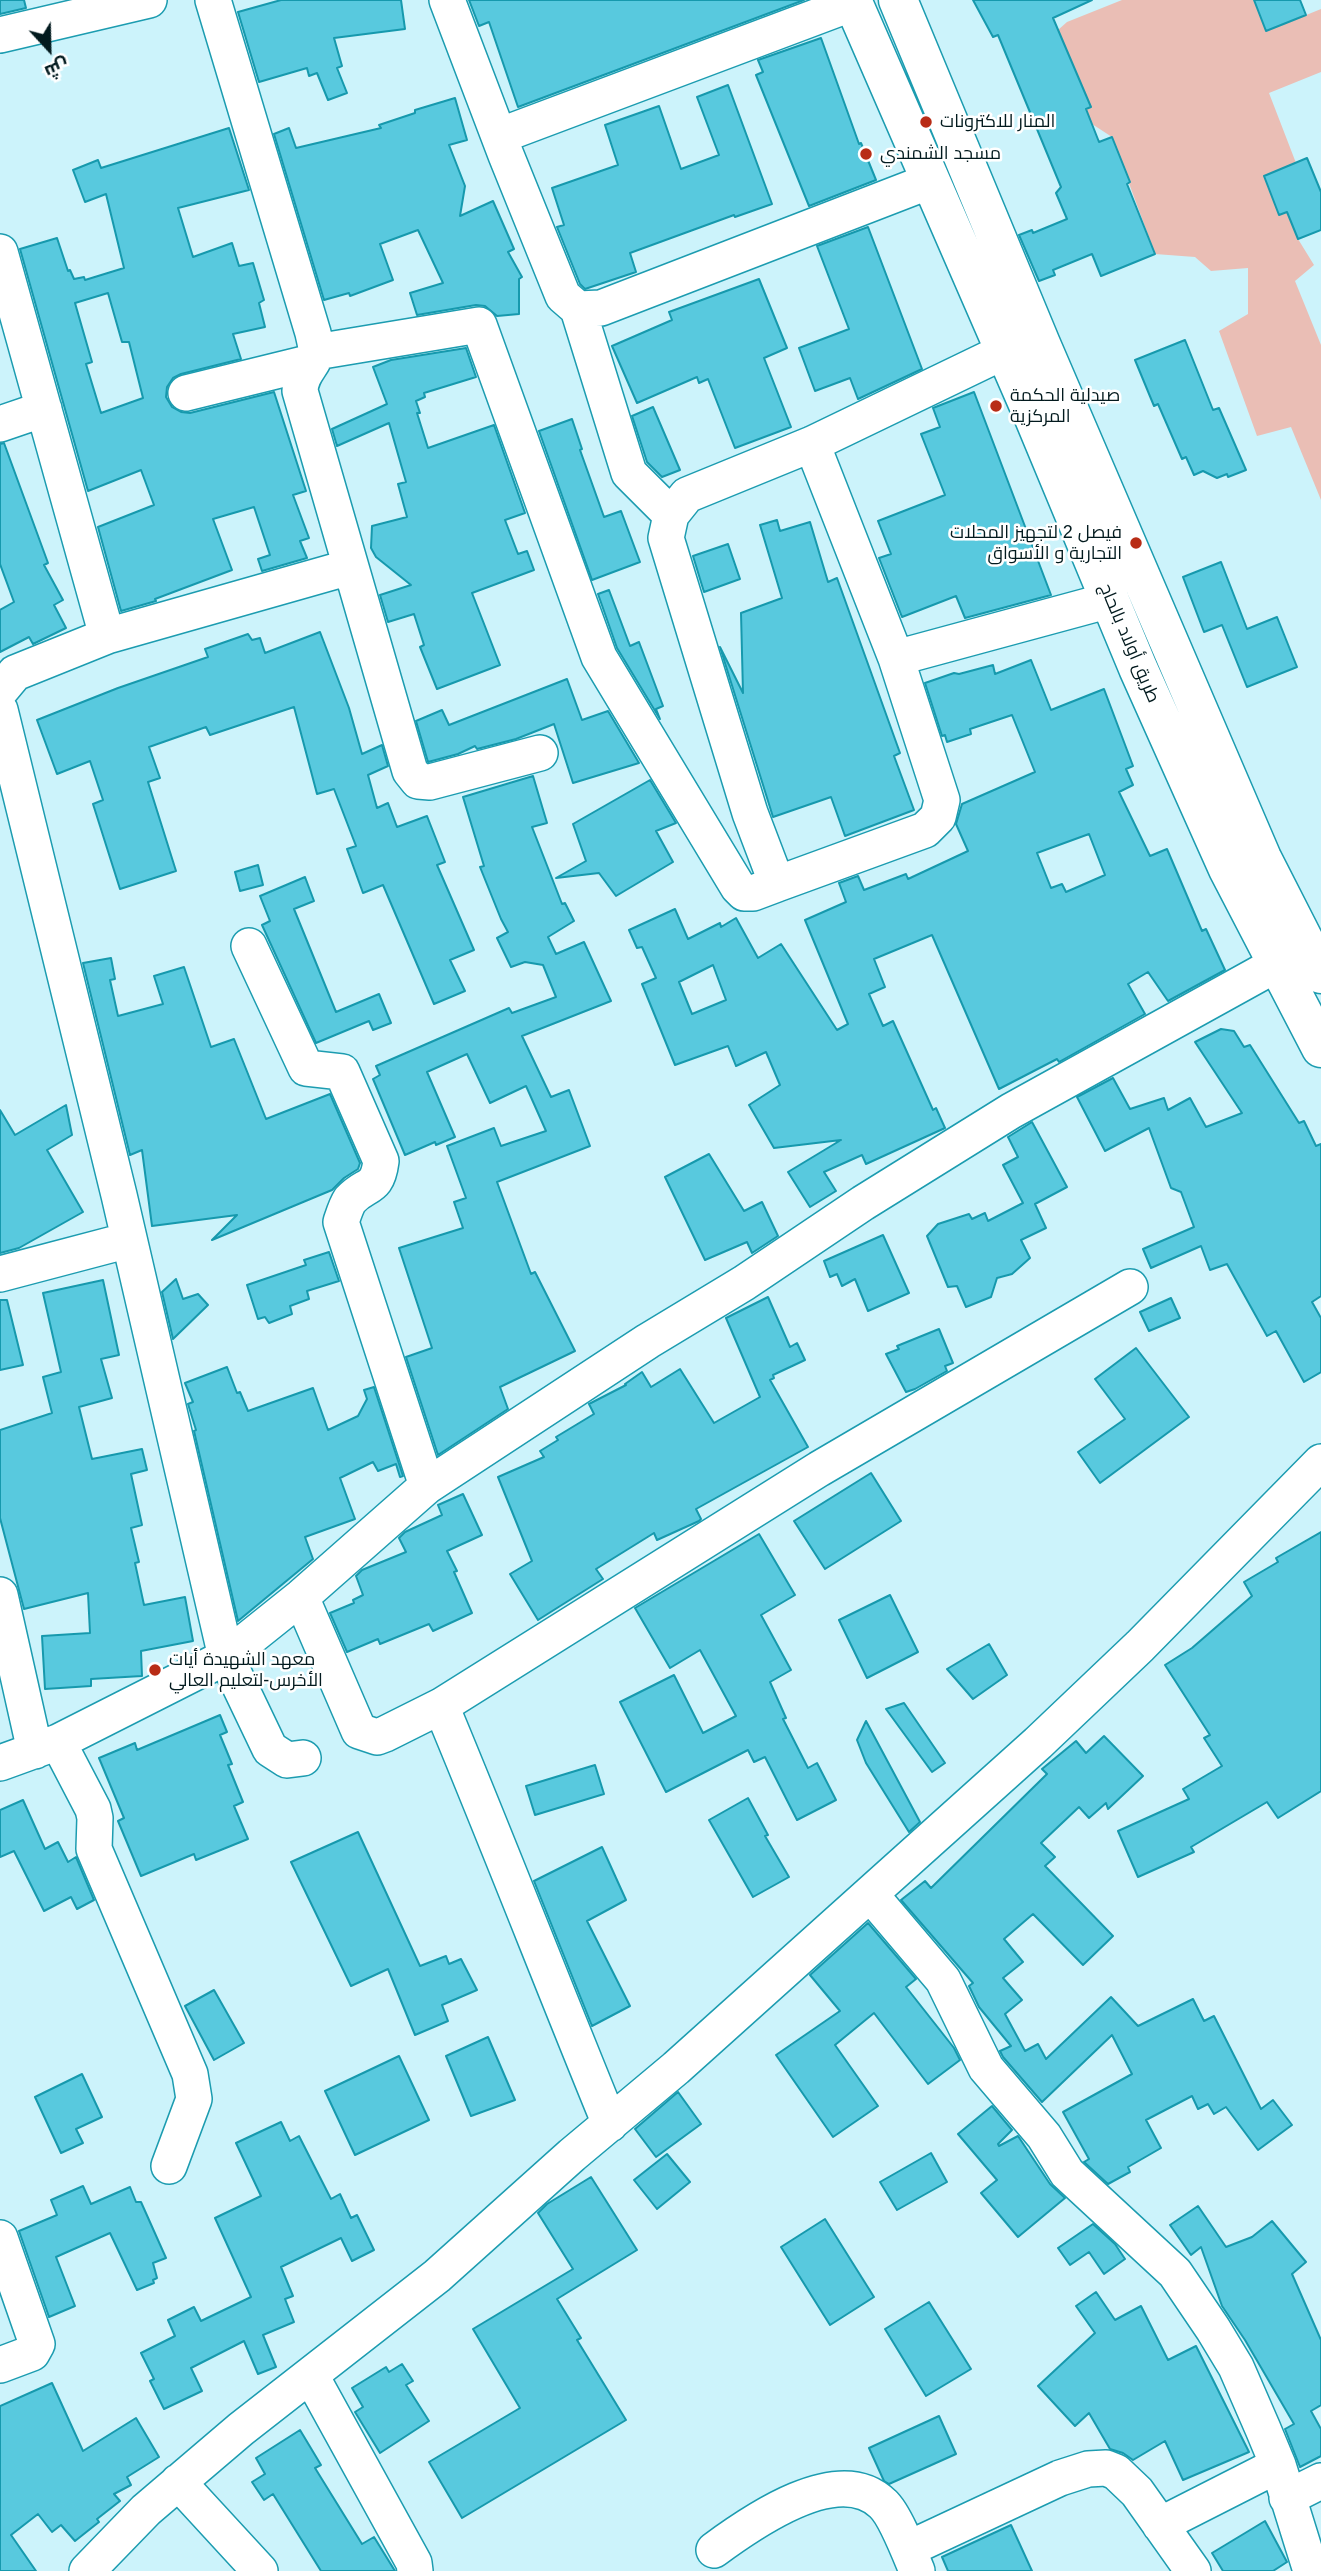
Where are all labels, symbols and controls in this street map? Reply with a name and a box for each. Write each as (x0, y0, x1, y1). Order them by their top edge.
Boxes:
north arrow (14, 14, 84, 84)
text: ش (42, 55, 72, 83)
place label: المنار للاكترونات (940, 111, 1055, 133)
marker: المنار للاكترونات (918, 114, 934, 130)
place label: مسجد الشمندي (880, 143, 1001, 165)
marker: مسجد الشمندي (858, 146, 874, 162)
place label: صيدلية الحكمة المركزية (1010, 385, 1120, 428)
marker: صيدلية الحكمة المركزية (988, 398, 1004, 414)
place label: فيصل 2 لتجهيز المحلات التجارية و الأسواق (950, 522, 1122, 564)
marker: فيصل 2 لتجهيز المحلات التجارية و الأسواق (1128, 535, 1144, 551)
street label: طريق أولاد بالحاج (1094, 580, 1164, 706)
place label: معهد الشهيدة أيات الأخرس-لتعليم العالي (169, 1649, 323, 1692)
marker: معهد الشهيدة أيات الأخرس-لتعليم العالي (147, 1662, 163, 1678)

